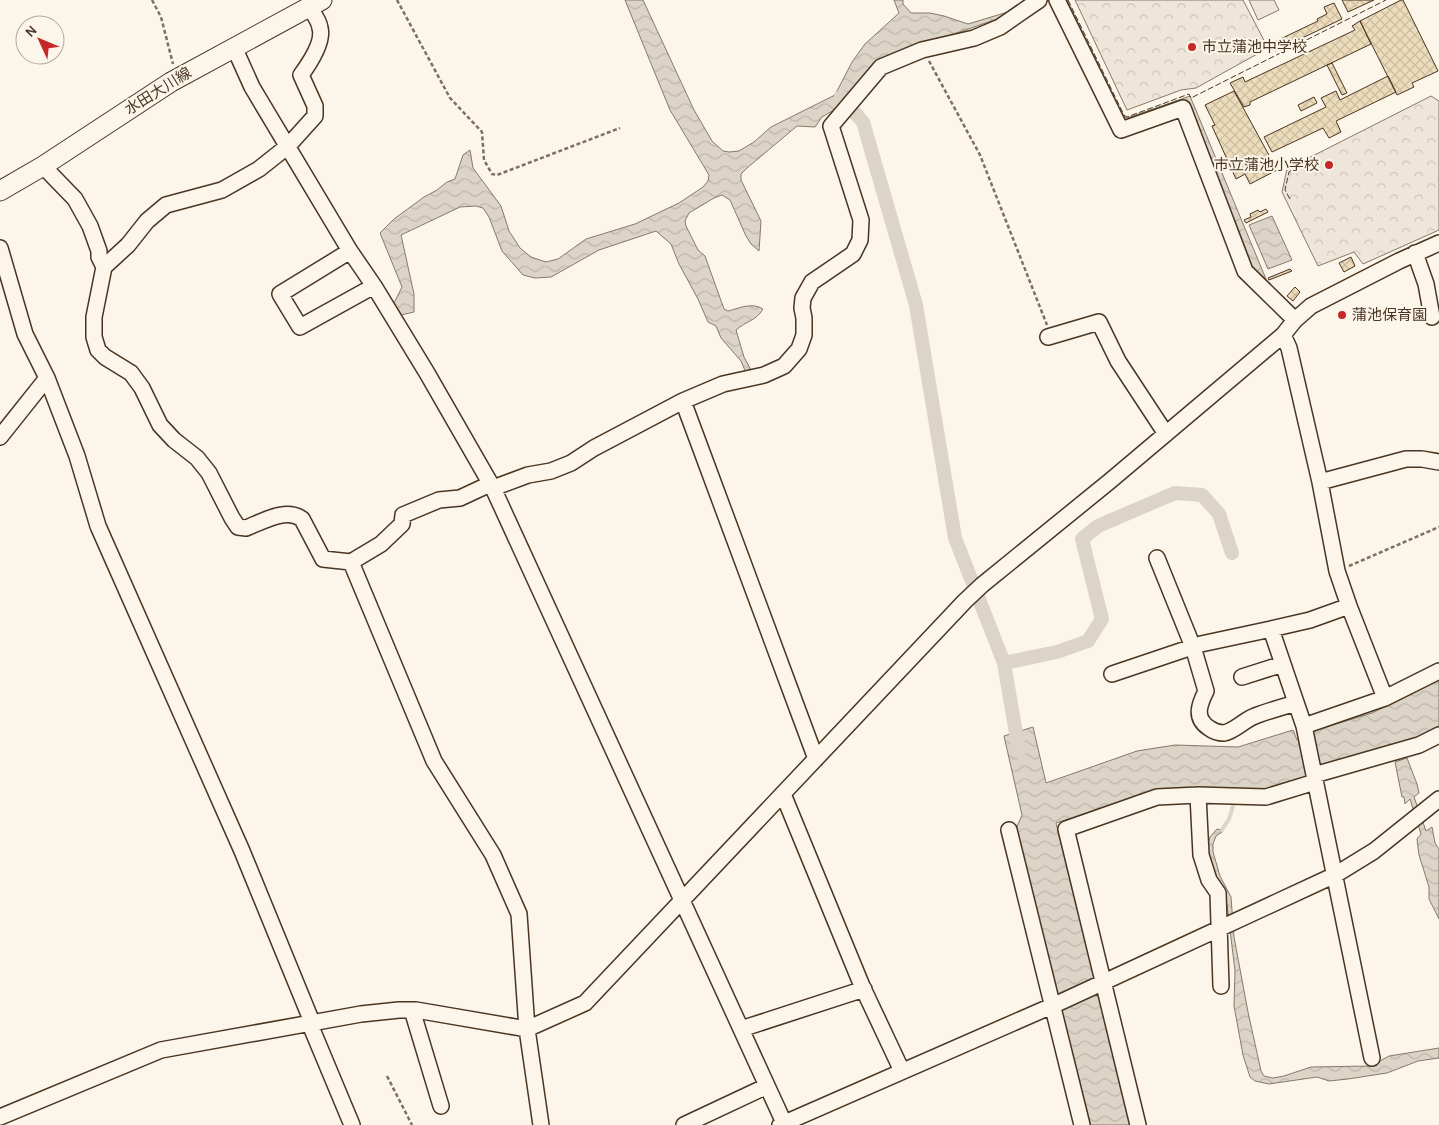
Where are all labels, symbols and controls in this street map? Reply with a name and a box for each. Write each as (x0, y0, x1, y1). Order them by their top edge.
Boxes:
north arrow (15, 15, 65, 65)
text: N (21, 22, 41, 41)
place label: 市立蒲池中学校 (1202, 38, 1307, 56)
marker: 市立蒲池中学校 (1186, 41, 1198, 53)
street label: 水田大川線 (121, 63, 195, 119)
place label: 市立蒲池小学校 (1214, 156, 1319, 174)
marker: 市立蒲池小学校 (1323, 159, 1335, 171)
place label: 蒲池保育園 (1352, 306, 1427, 324)
marker: 蒲池保育園 (1336, 309, 1348, 321)

